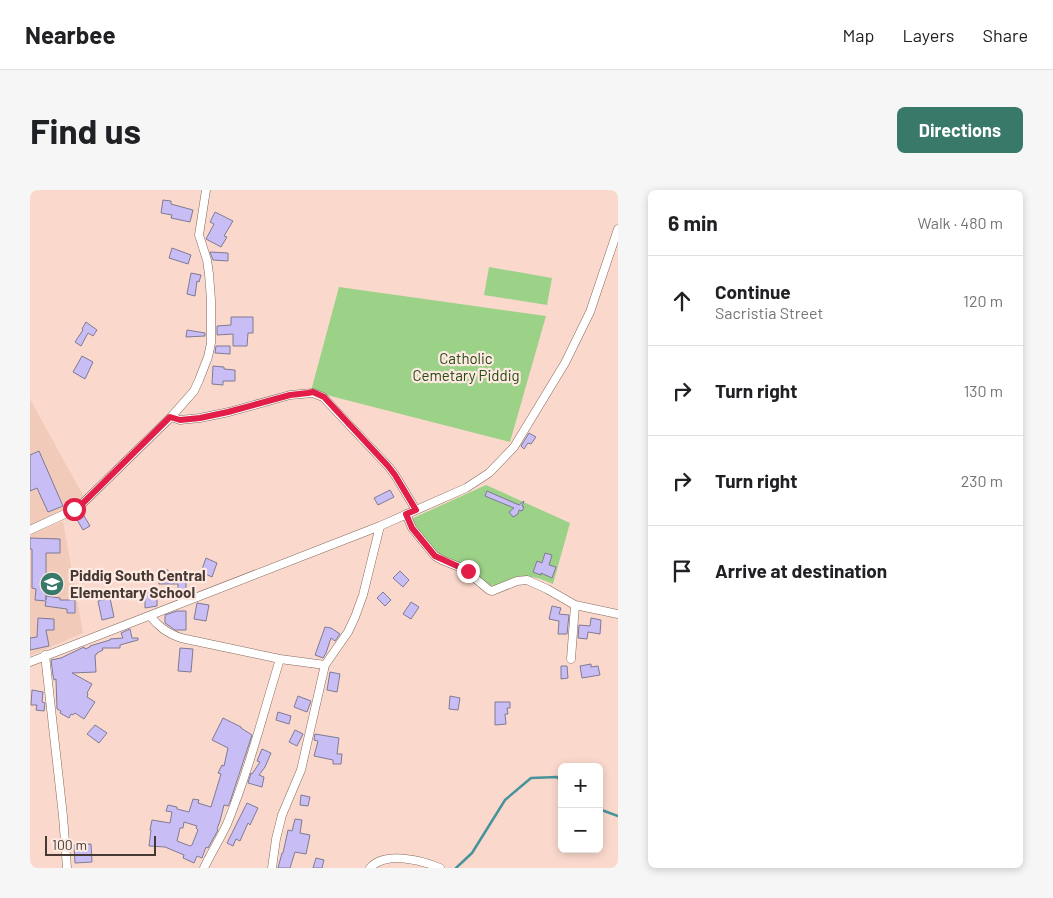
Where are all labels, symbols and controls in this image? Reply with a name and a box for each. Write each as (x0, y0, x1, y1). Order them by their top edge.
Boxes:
text: Nearbee (25, 20, 116, 49)
text: Map (842, 24, 874, 46)
text: Layers (902, 24, 955, 46)
text: Share (983, 24, 1028, 46)
button: Directions (897, 107, 1023, 153)
text: Find us (30, 109, 141, 151)
text: 6 min (668, 210, 718, 235)
text: Walk · 480 m (917, 213, 1003, 232)
text: Continue (715, 280, 791, 303)
icon: ahead (668, 287, 696, 315)
text: 120 m (963, 291, 1003, 310)
text: Sacristia Street (715, 303, 823, 322)
park label: Catholic Cemetary Piddig (412, 349, 520, 384)
icon: right (668, 377, 696, 405)
text: Turn right (715, 379, 797, 402)
text: 130 m (964, 381, 1003, 400)
icon: right (668, 467, 696, 495)
text: Turn right (715, 469, 797, 492)
text: 230 m (961, 471, 1003, 490)
route start (63, 498, 86, 521)
icon: arrive (668, 557, 696, 585)
text: Arrive at destination (715, 559, 887, 582)
route end (457, 560, 480, 583)
place label: Piddig South Central Elementary School (70, 566, 206, 601)
school or university icon: Piddig South Central Elementary School (39, 571, 65, 597)
map controls (558, 763, 603, 853)
button: + (558, 763, 603, 808)
button: − (558, 808, 603, 853)
scale bar (45, 833, 156, 856)
text: 100 m (52, 836, 87, 853)

